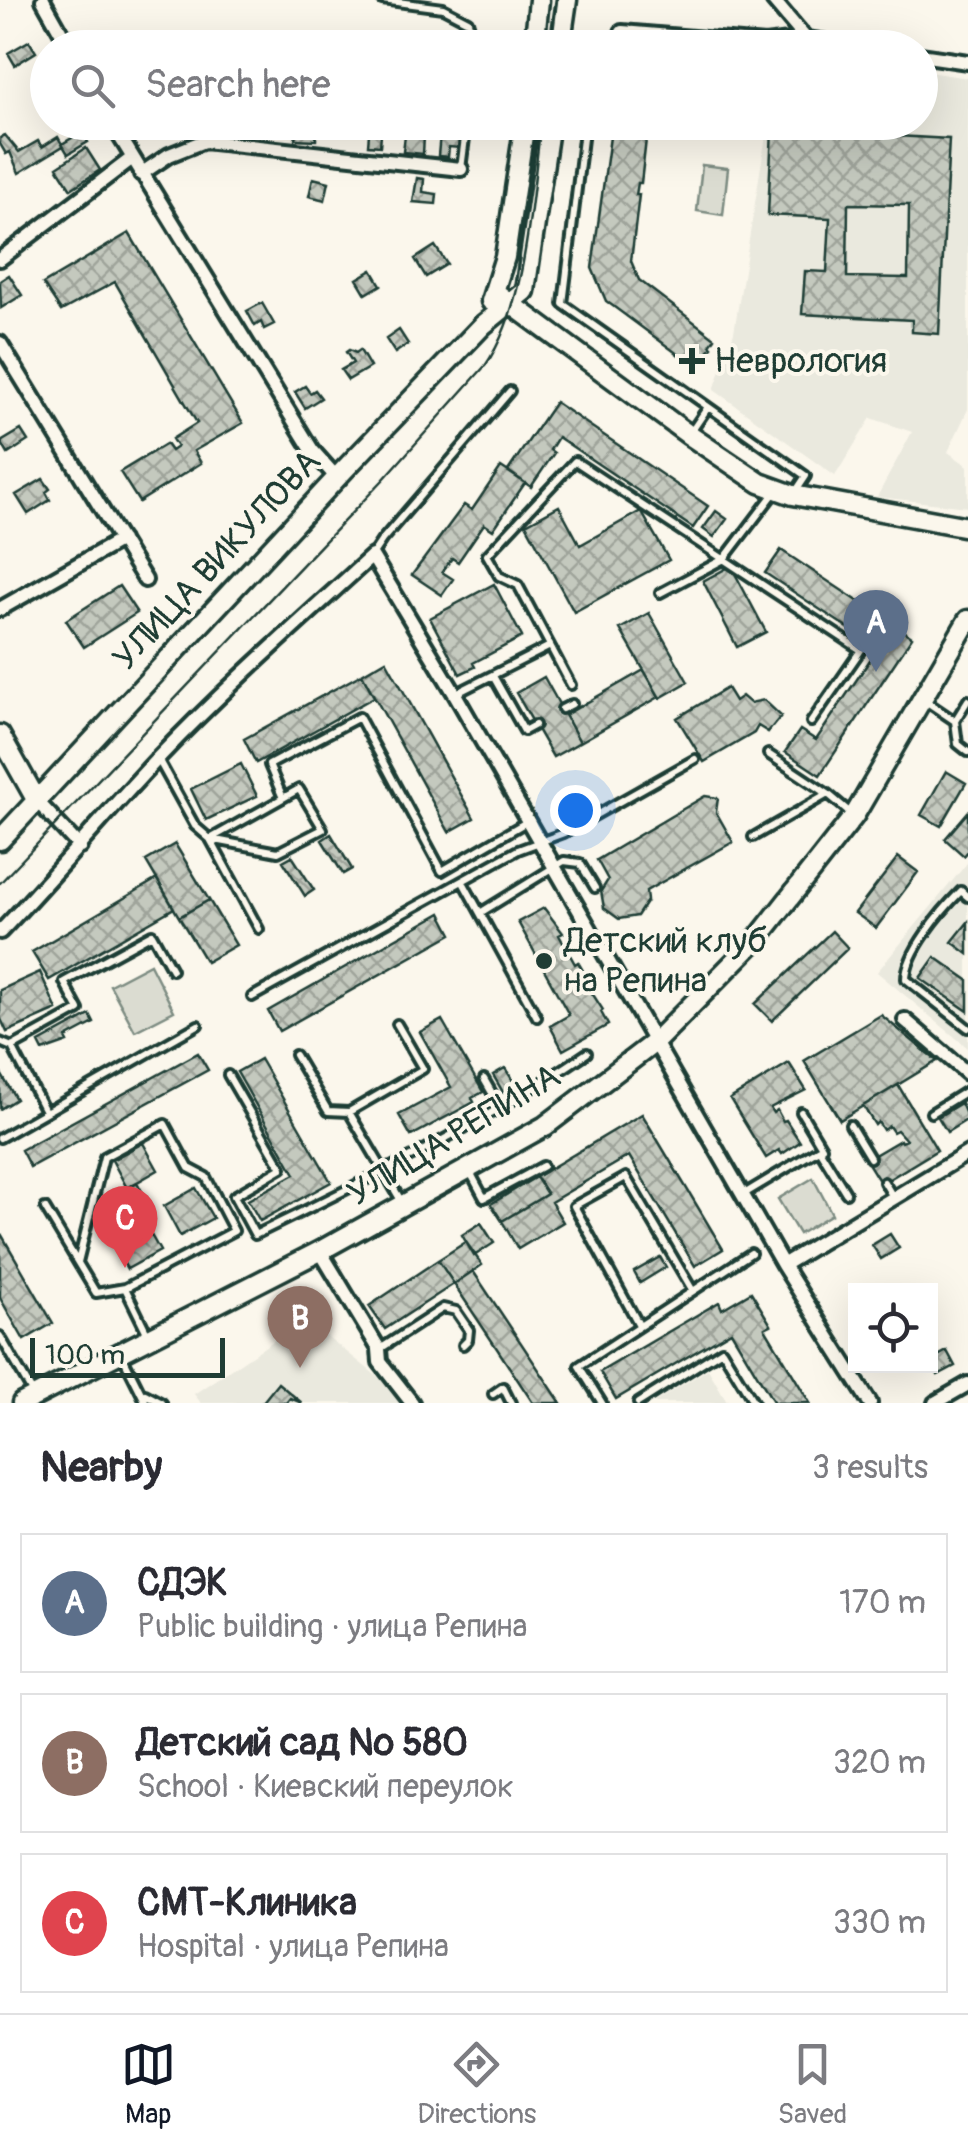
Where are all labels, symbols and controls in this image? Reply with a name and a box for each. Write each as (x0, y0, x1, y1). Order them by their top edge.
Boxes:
search box (30, 30, 938, 140)
icon: search (65, 58, 120, 113)
text: Search here (145, 61, 331, 109)
place label: Неврология (714, 339, 887, 383)
marker: Неврология (679, 348, 705, 374)
street label: УЛИЦА ВИКУЛОВА (103, 440, 331, 680)
pin: A (844, 590, 908, 672)
your location (550, 785, 601, 836)
place label: Детский клуб на Репина (562, 919, 767, 1003)
marker: Детский клуб на Репина (533, 950, 555, 972)
street label: УЛИЦА РЕПИНА (340, 1054, 568, 1216)
pin: C (92, 1186, 158, 1268)
map controls (848, 1283, 938, 1373)
button: locate (848, 1283, 938, 1373)
pin: B (268, 1286, 332, 1368)
scale bar (30, 1333, 225, 1378)
text: 100 m (45, 1338, 125, 1373)
text: Nearby (40, 1442, 162, 1494)
text: 3 results (812, 1448, 928, 1488)
text: СДЭК (137, 1559, 228, 1607)
text: A (64, 1583, 85, 1623)
text: 170 m (839, 1583, 926, 1623)
text: Public building · улица Репина (137, 1607, 527, 1647)
text: Детский сад № 580 (137, 1719, 468, 1767)
text: B (65, 1743, 84, 1783)
text: 320 m (833, 1743, 926, 1783)
text: School · Киевский переулок (137, 1767, 514, 1807)
text: СМТ-Клиника (137, 1879, 357, 1927)
text: C (65, 1903, 84, 1943)
text: 330 m (833, 1903, 926, 1943)
text: Hospital · улица Репина (137, 1927, 449, 1967)
tab: Map (121, 2037, 176, 2132)
tab: Directions (417, 2037, 536, 2132)
tab: Saved (778, 2037, 847, 2132)

